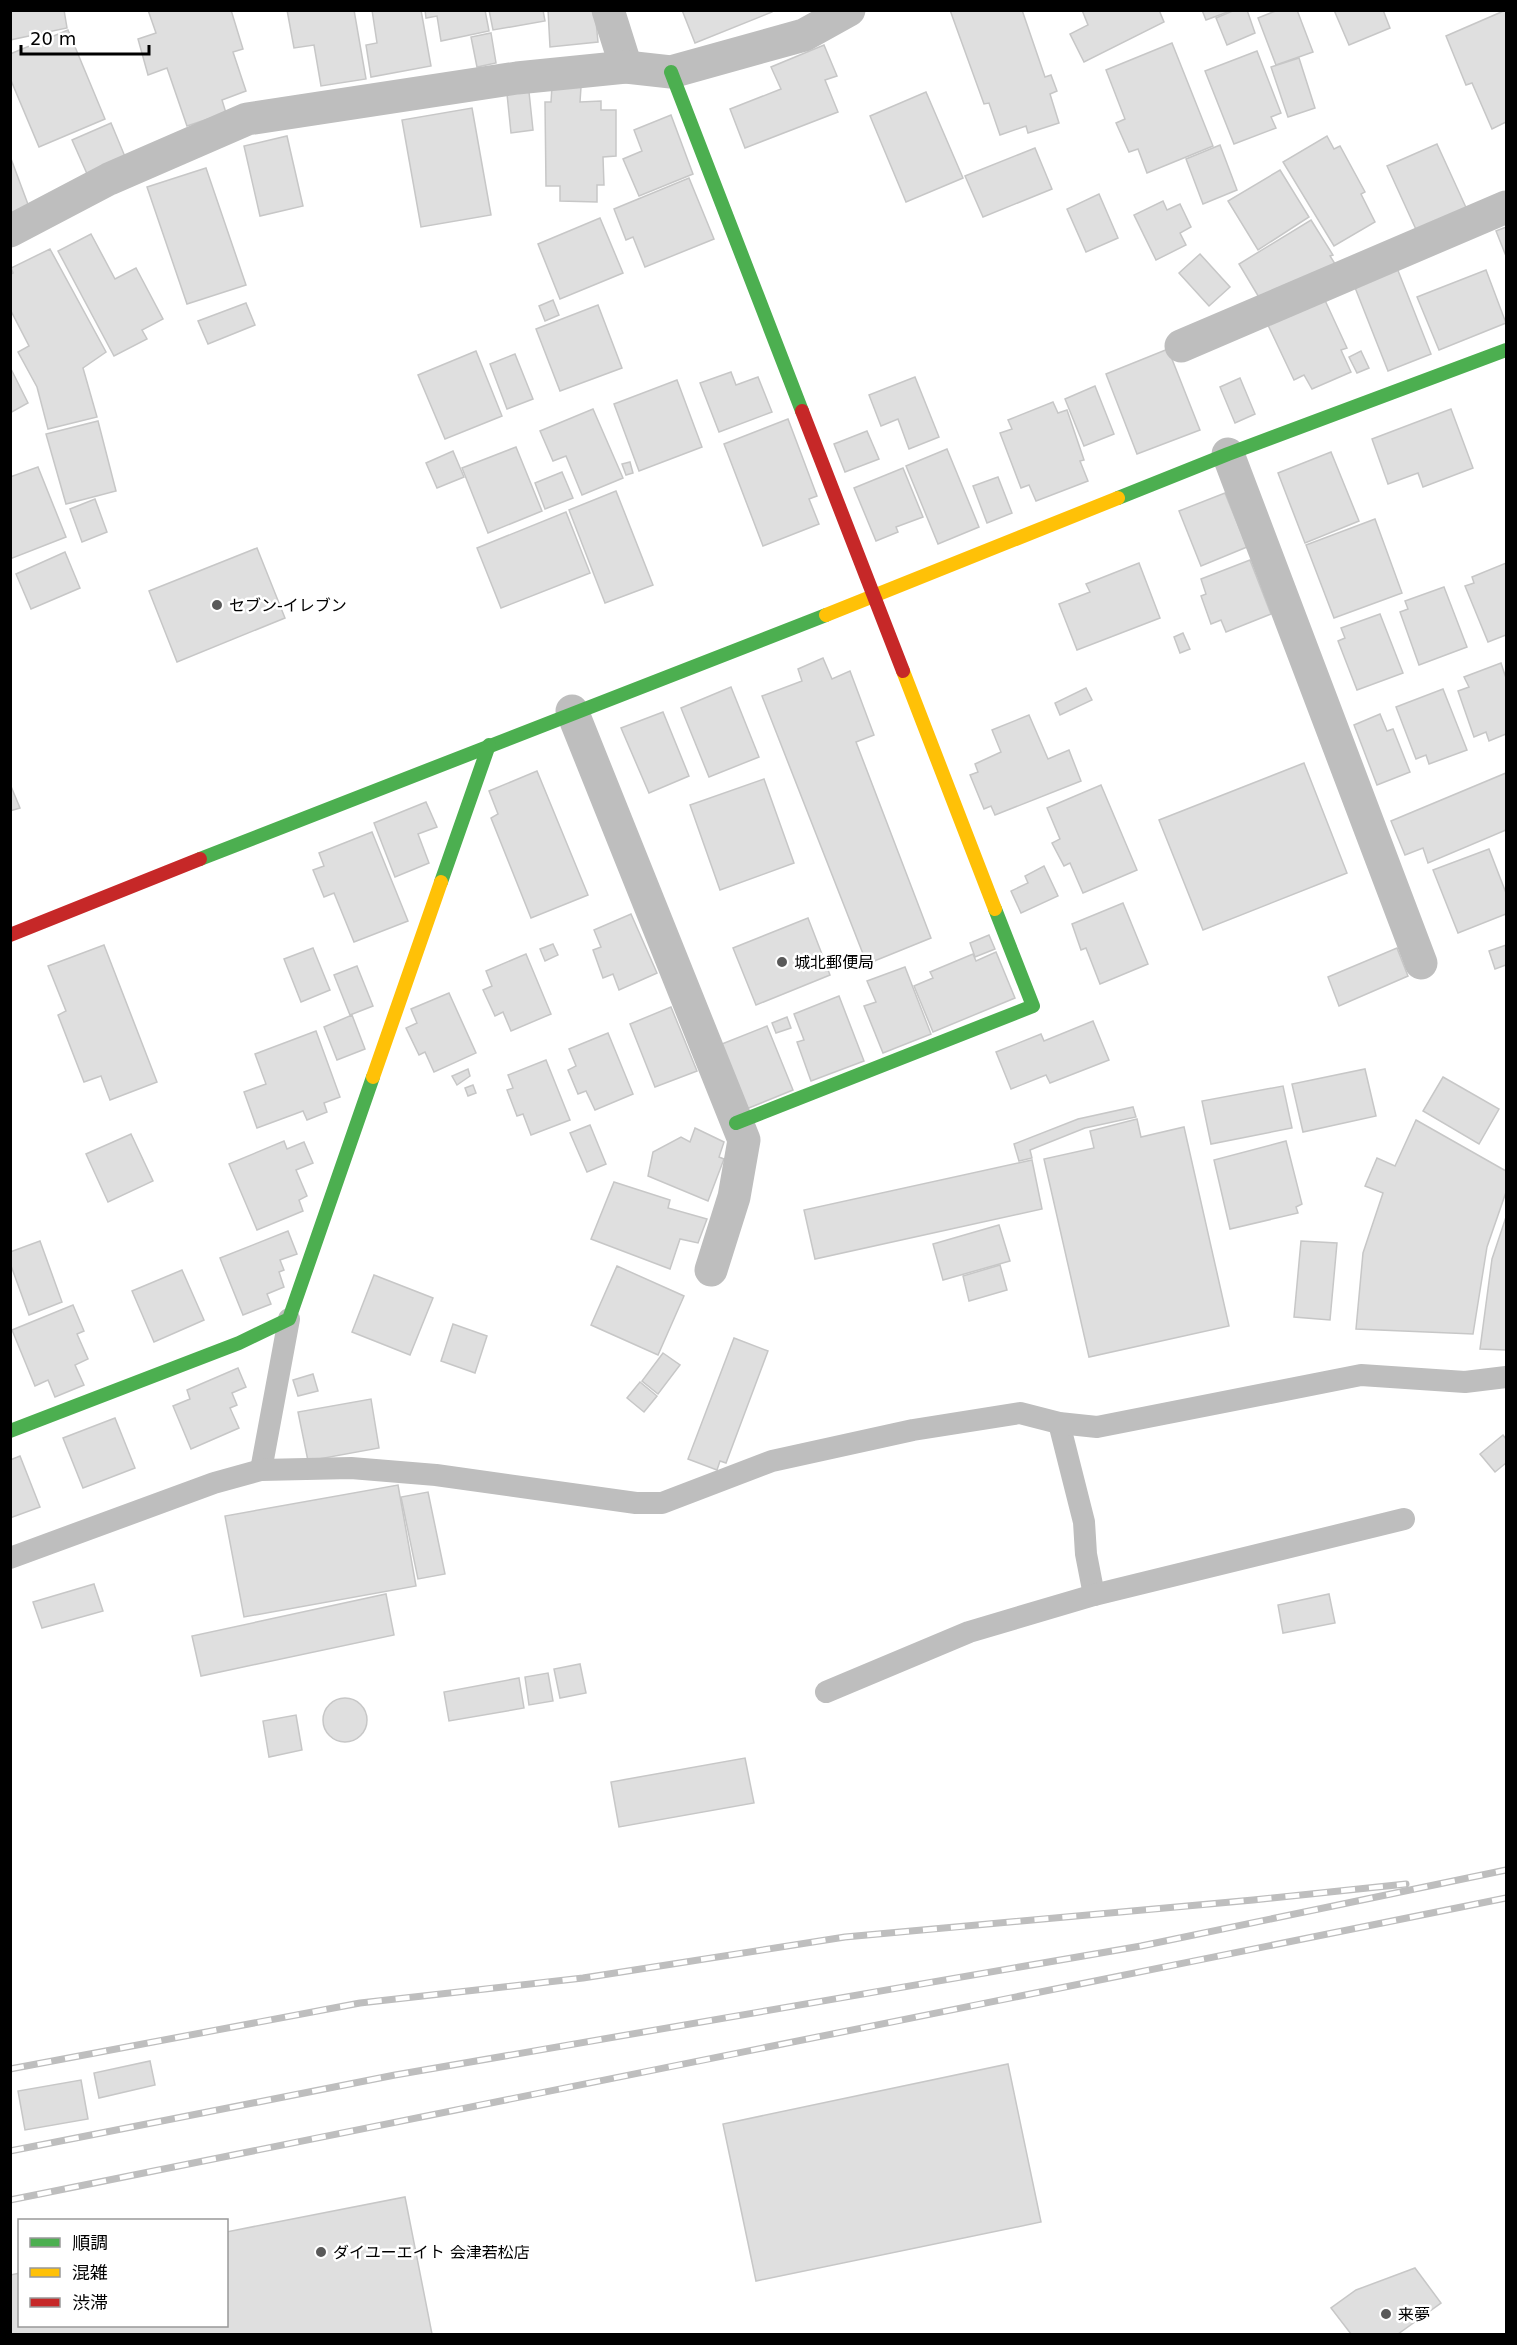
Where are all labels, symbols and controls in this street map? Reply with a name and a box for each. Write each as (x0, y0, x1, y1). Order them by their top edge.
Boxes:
scale bar (21, 18, 148, 56)
text: 20 m (30, 28, 76, 49)
place label: セブン-イレブン (229, 596, 347, 615)
marker: セブン-イレブン (210, 598, 224, 612)
place label: 城北郵便局 (794, 953, 874, 972)
marker: 城北郵便局 (775, 955, 789, 969)
legend (18, 2219, 228, 2327)
text: 順調 (72, 2232, 108, 2253)
place label: ダイユーエイト 会津若松店 (333, 2243, 530, 2262)
marker: ダイユーエイト 会津若松店 (314, 2245, 328, 2259)
text: 混雑 (72, 2262, 108, 2283)
text: 渋滞 (72, 2292, 108, 2313)
place label: 来夢 (1398, 2305, 1430, 2324)
marker: 来夢 (1379, 2307, 1393, 2321)

